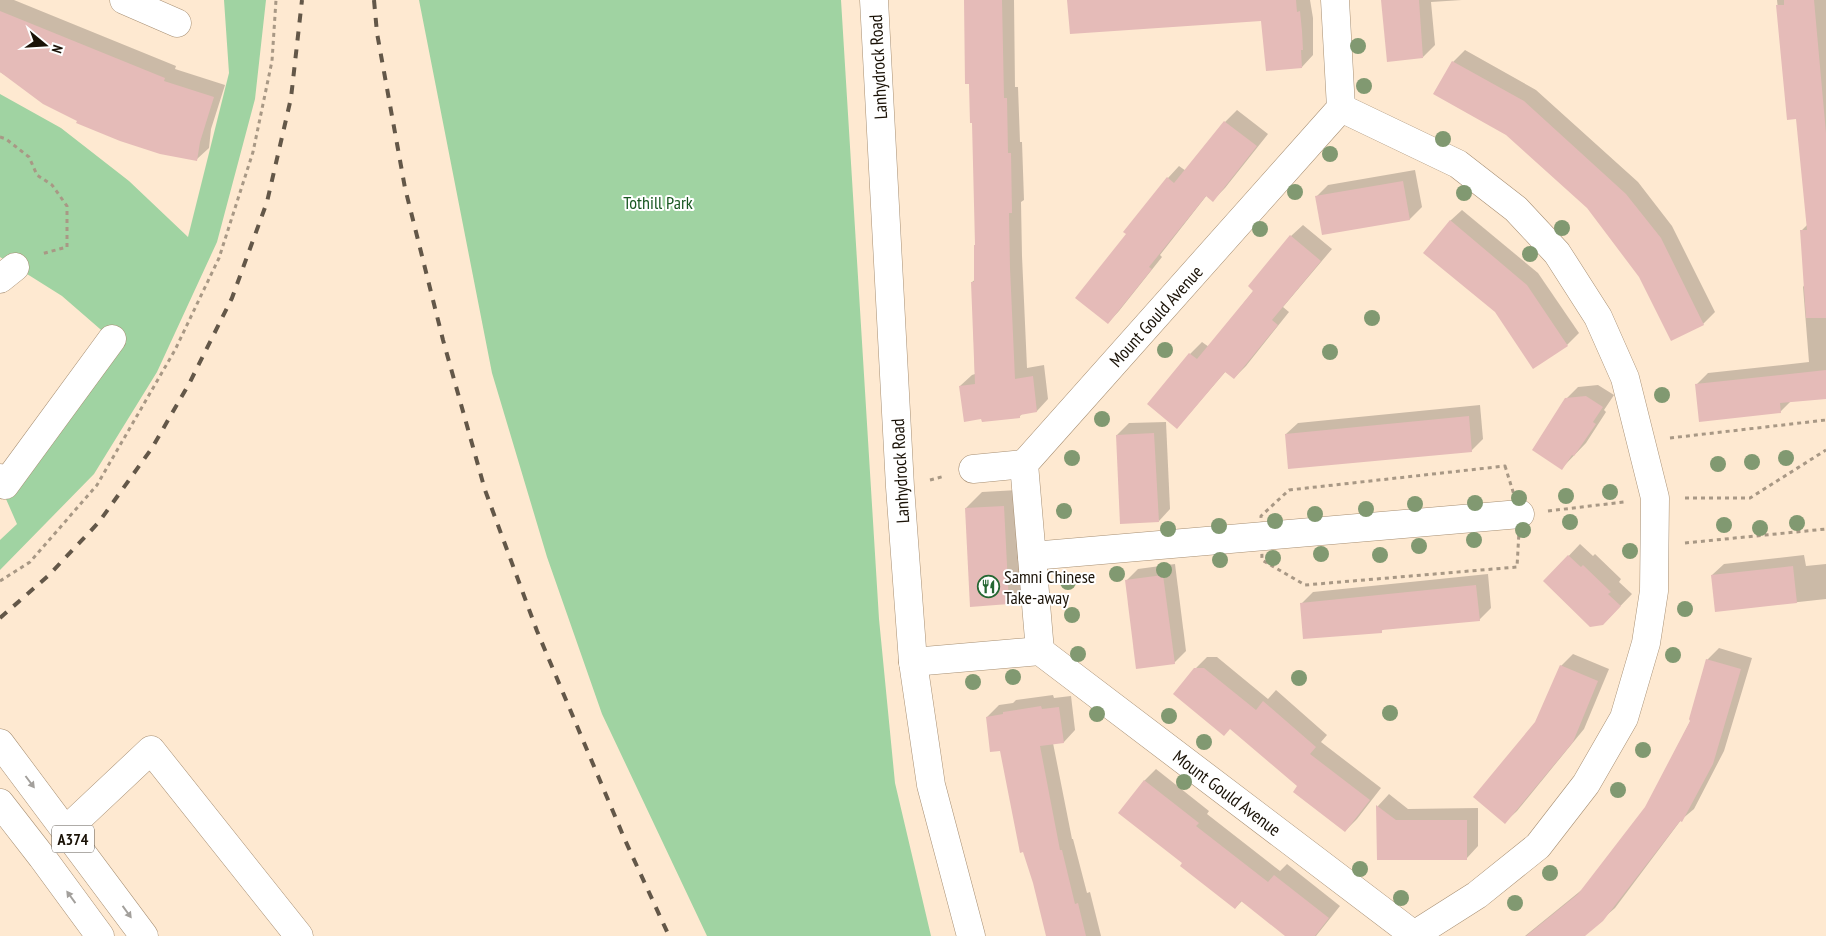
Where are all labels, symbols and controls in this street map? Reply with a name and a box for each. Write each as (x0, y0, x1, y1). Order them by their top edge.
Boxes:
street label: Lanhydrock Road (864, 14, 892, 120)
north arrow (20, 20, 70, 70)
text: N (48, 43, 67, 55)
park label: Tothill Park (623, 191, 693, 214)
street label: Mount Gould Avenue (1104, 260, 1208, 372)
street label: Lanhydrock Road (886, 418, 914, 524)
place label: Samni Chinese Take-away (1004, 565, 1095, 609)
restaurant icon: Samni Chinese Take-away (976, 574, 1000, 598)
street label: Mount Gould Avenue (1169, 745, 1285, 841)
one-way arrow (24, 775, 35, 788)
road number: A374 (52, 826, 94, 852)
one-way arrow (66, 890, 76, 903)
one-way arrow (122, 905, 132, 919)

